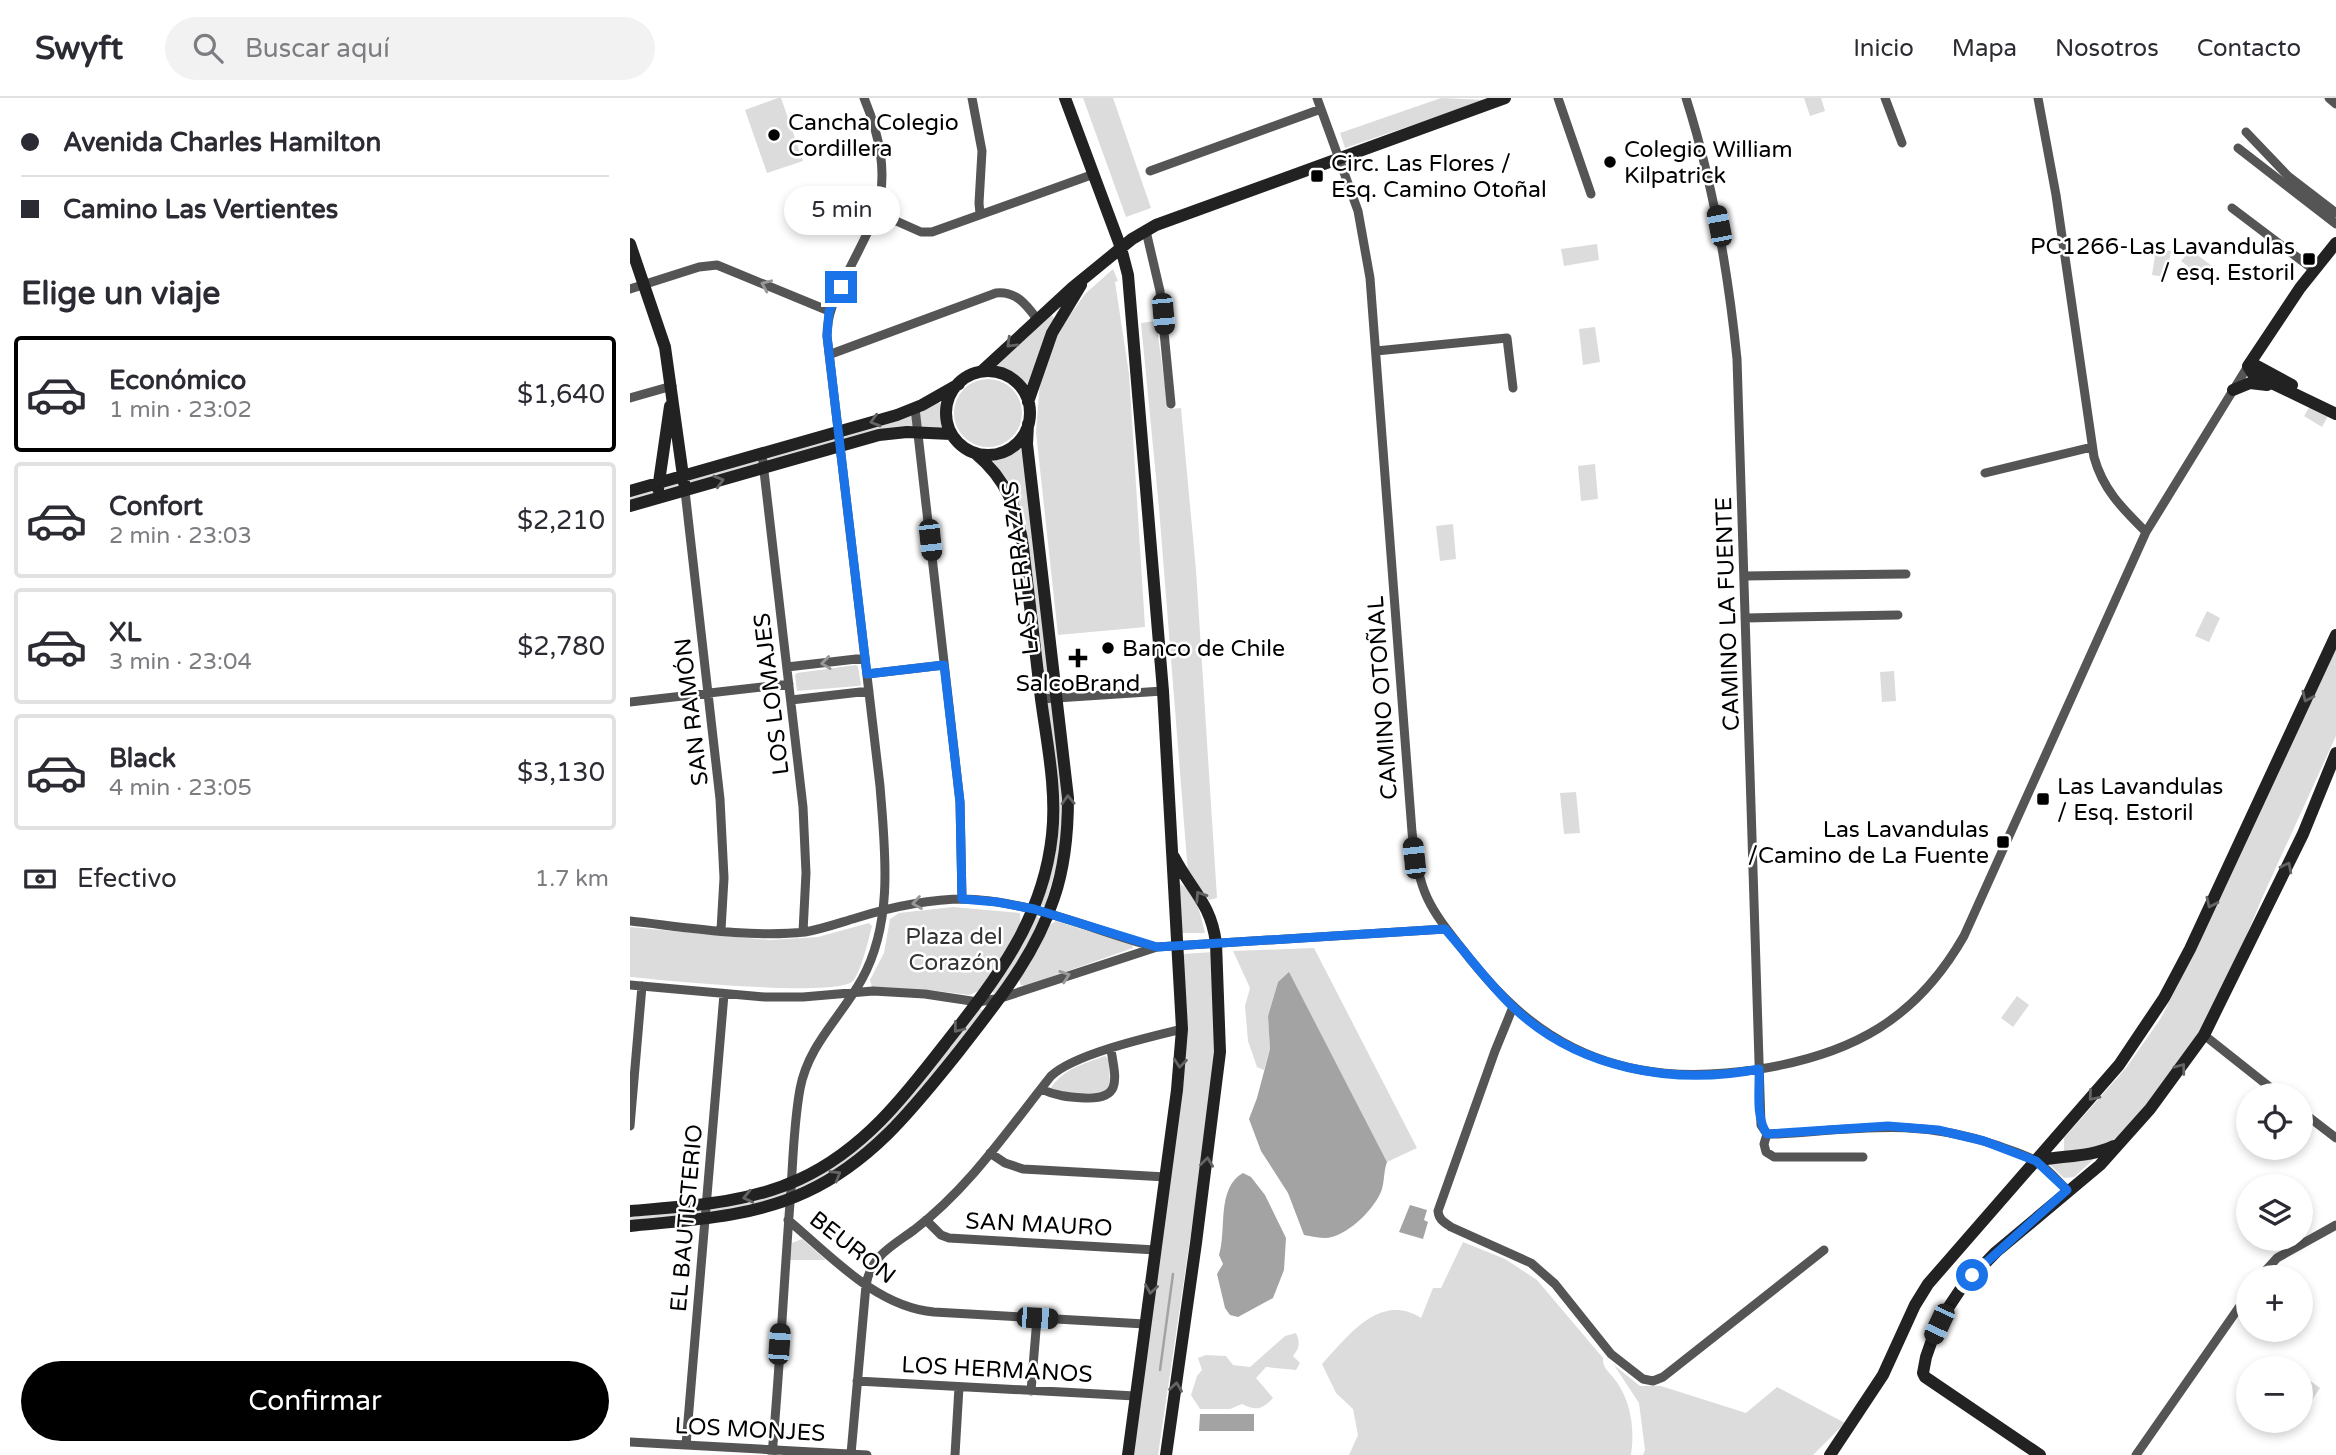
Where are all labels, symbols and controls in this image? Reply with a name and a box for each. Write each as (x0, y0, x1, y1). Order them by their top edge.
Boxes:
search box (165, 17, 655, 80)
text: Swyft (35, 29, 123, 68)
icon: search (189, 29, 227, 67)
text: Buscar aquí (245, 33, 390, 64)
text: Inicio (1853, 34, 1914, 63)
text: Mapa (1952, 34, 2017, 63)
text: Nosotros (2055, 34, 2159, 63)
text: Contacto (2197, 34, 2301, 63)
place label: Cancha Colegio Cordillera (788, 109, 959, 163)
text: Avenida Charles Hamilton (63, 127, 381, 158)
marker: Cancha Colegio Cordillera (766, 127, 782, 143)
place label: Colegio William Kilpatrick (1624, 136, 1793, 190)
place label: Circ. Las Flores / Esq. Camino Otoñal (1331, 150, 1547, 204)
marker: Colegio William Kilpatrick (1602, 154, 1618, 170)
marker: Circ. Las Flores / Esq. Camino Otoñal (1309, 168, 1325, 184)
callout: 5 min (783, 186, 899, 234)
text: Camino Las Vertientes (63, 194, 338, 225)
text: 5 min (811, 196, 873, 224)
car (1705, 203, 1734, 249)
place label: PC1266-Las Lavandulas / esq. Estoril (2030, 233, 2295, 287)
marker: PC1266-Las Lavandulas / esq. Estoril (2301, 251, 2317, 267)
route end (825, 271, 857, 303)
text: Elige un viaje (21, 275, 220, 313)
one-way arrow (761, 279, 774, 293)
car (1151, 292, 1176, 336)
one-way arrow (1006, 334, 1019, 347)
icon: car (25, 363, 88, 426)
text: Económico (109, 365, 246, 396)
text: $1,640 (517, 379, 605, 410)
text: 1 min · 23:02 (109, 396, 252, 424)
one-way arrow (869, 413, 881, 428)
one-way arrow (713, 474, 725, 489)
street label: LAS TERRAZAS (996, 479, 1046, 656)
icon: car (25, 489, 88, 552)
text: Confort (109, 491, 203, 522)
street label: CAMINO LA FUENTE (1710, 496, 1746, 731)
text: $2,210 (517, 505, 605, 536)
car (918, 518, 943, 562)
text: 2 min · 23:03 (109, 522, 252, 550)
street label: CAMINO OTOÑAL (1362, 595, 1404, 801)
street label: LOS LOMAJES (748, 611, 796, 776)
icon: car (25, 615, 88, 678)
text: XL (109, 617, 141, 648)
text: $2,780 (517, 631, 605, 662)
place label: Banco de Chile (1122, 635, 1285, 663)
street label: SAN RAMÓN (669, 636, 715, 787)
marker: Banco de Chile (1100, 640, 1116, 656)
text: 3 min · 23:04 (109, 648, 252, 676)
marker: SalcoBrand (1070, 650, 1086, 666)
one-way arrow (820, 655, 832, 670)
place label: SalcoBrand (1016, 670, 1140, 698)
one-way arrow (2301, 689, 2315, 702)
icon: car (25, 741, 88, 804)
text: Black (109, 743, 176, 774)
text: $3,130 (517, 757, 605, 788)
place label: Las Lavandulas / Esq. Estoril (2057, 773, 2223, 827)
text: 4 min · 23:05 (109, 774, 252, 802)
marker: Las Lavandulas / Esq. Estoril (2035, 791, 2051, 807)
one-way arrow (1060, 794, 1075, 805)
place label: Las Lavandulas /Camino de La Fuente (1748, 816, 1989, 870)
marker: Las Lavandulas /Camino de La Fuente (1995, 834, 2011, 850)
car (1402, 836, 1427, 880)
icon: cash (21, 860, 59, 898)
one-way arrow (2278, 862, 2292, 874)
text: Efectivo (77, 863, 177, 894)
text: 1.7 km (535, 865, 609, 893)
one-way arrow (1195, 891, 1208, 904)
one-way arrow (912, 895, 923, 910)
one-way arrow (2205, 896, 2219, 908)
park label: Plaza del Corazón (905, 923, 1003, 977)
one-way arrow (1059, 970, 1071, 984)
one-way arrow (953, 1020, 966, 1033)
one-way arrow (1173, 1058, 1188, 1069)
one-way arrow (2172, 1063, 2185, 1075)
map controls (2236, 1083, 2313, 1433)
button: locate (2236, 1083, 2313, 1160)
one-way arrow (2089, 1088, 2101, 1101)
street label: EL BAUTISTERIO (665, 1123, 709, 1313)
one-way arrow (1199, 1156, 1214, 1168)
one-way arrow (829, 1171, 842, 1184)
button: layers (2236, 1174, 2313, 1251)
one-way arrow (742, 1189, 754, 1203)
street label: BEURON (804, 1205, 901, 1290)
street label: SAN MAURO (965, 1207, 1113, 1243)
route start (1956, 1259, 1988, 1291)
button: + (2236, 1265, 2313, 1342)
one-way arrow (1144, 1283, 1159, 1295)
car (1921, 1301, 1958, 1347)
car (1016, 1306, 1059, 1330)
car (768, 1322, 791, 1366)
street label: LOS HERMANOS (901, 1351, 1093, 1389)
button: − (2236, 1356, 2313, 1433)
button: Confirmar (21, 1361, 609, 1441)
one-way arrow (1168, 1382, 1183, 1393)
street label: LOS MONJES (674, 1412, 826, 1448)

